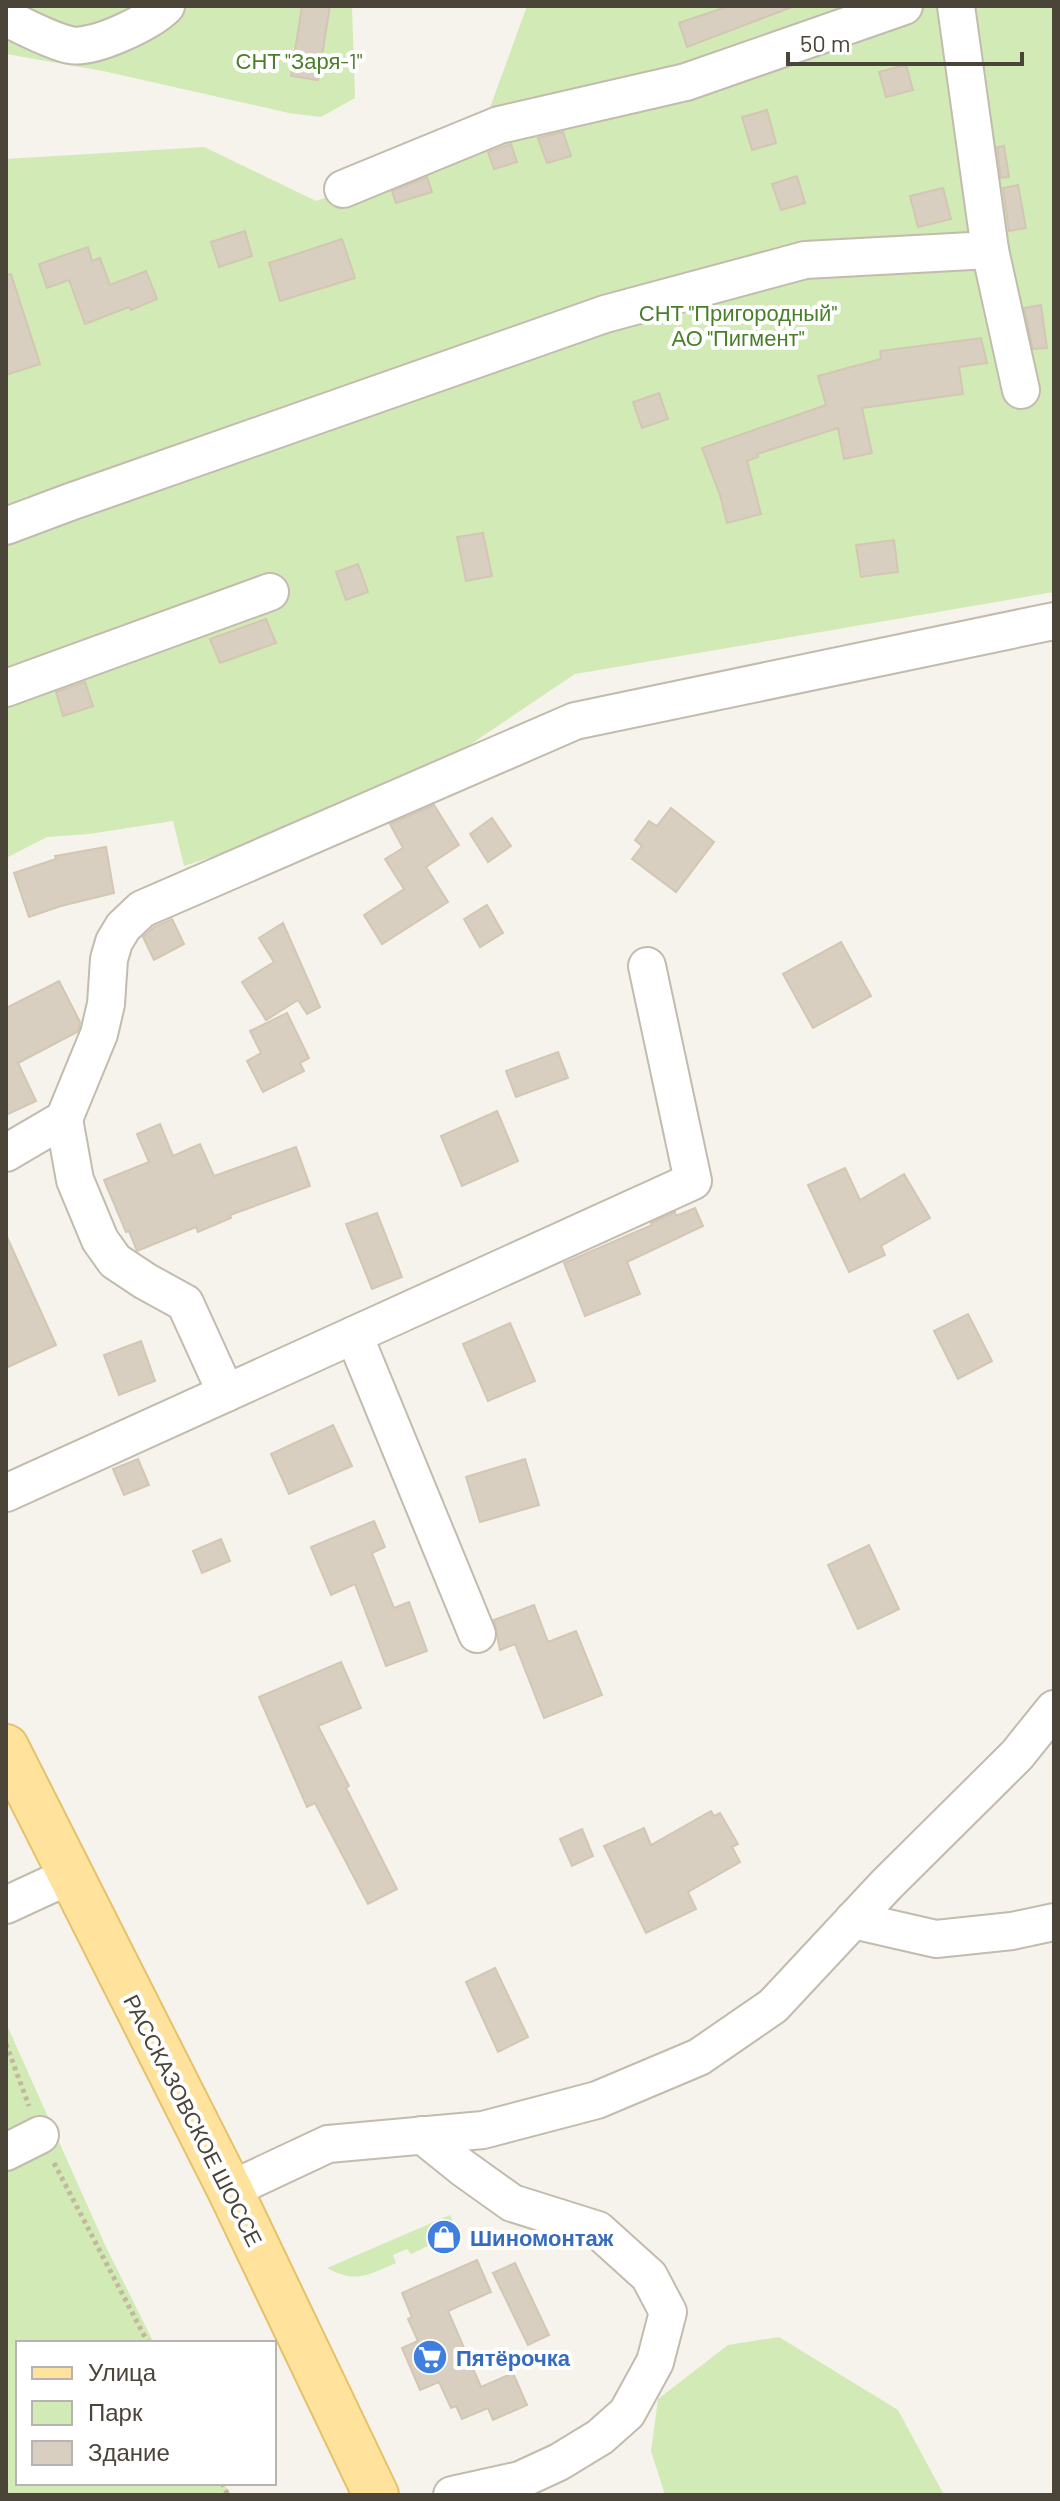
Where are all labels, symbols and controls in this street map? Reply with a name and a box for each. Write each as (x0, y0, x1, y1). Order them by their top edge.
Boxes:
scale bar (788, 16, 1022, 66)
text: 50 m (800, 28, 851, 57)
park label: СНТ "Заря-1" (236, 47, 363, 74)
park label: СНТ "Пригородный" АО "Пигмент" (639, 299, 837, 350)
street label: РАССКАЗОВСКОЕ ШОССЕ (119, 1990, 269, 2250)
shop icon: Шиномонтаж (425, 2218, 463, 2256)
place label: Шиномонтаж (470, 2224, 614, 2250)
supermarket icon: Пятёрочка (411, 2338, 449, 2376)
legend (16, 2341, 276, 2485)
place label: Пятёрочка (456, 2344, 571, 2371)
text: Улица (88, 2357, 157, 2386)
text: Парк (88, 2397, 143, 2426)
text: Здание (88, 2437, 170, 2466)

